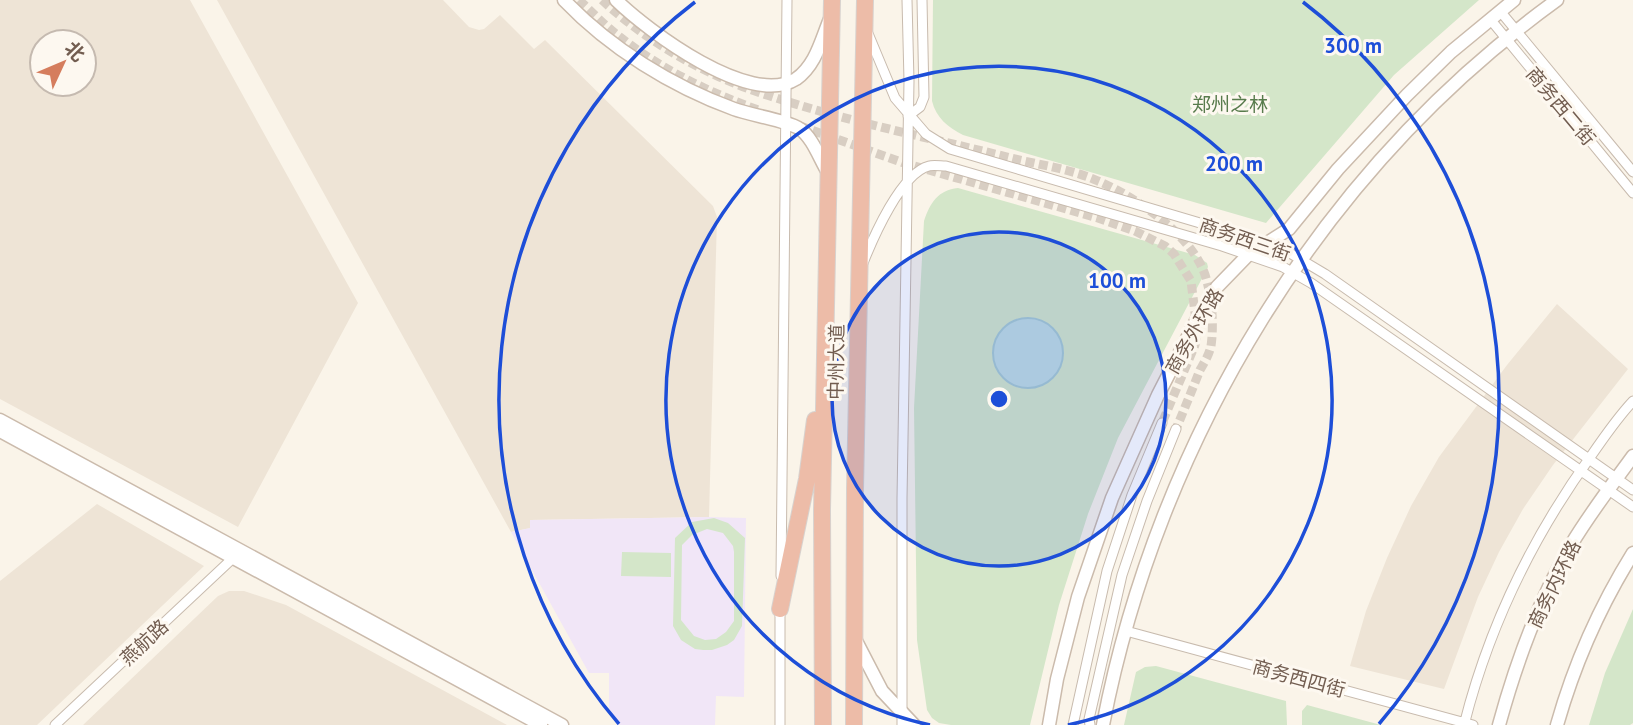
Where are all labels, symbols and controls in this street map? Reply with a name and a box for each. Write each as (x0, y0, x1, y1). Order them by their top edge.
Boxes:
north arrow (28, 28, 98, 98)
text: 300 m (1324, 32, 1382, 59)
text: 北 (60, 36, 90, 66)
street label: 商务西二街 (1521, 62, 1601, 150)
park label: 郑州之林 (1192, 92, 1268, 116)
text: 200 m (1205, 150, 1263, 177)
street label: 商务西三街 (1196, 212, 1294, 266)
text: 100 m (1088, 267, 1146, 294)
street label: 商务外环路 (1160, 284, 1228, 378)
street label: 中州大道 (823, 324, 849, 400)
centre of rings (987, 387, 1011, 411)
street label: 商务内环路 (1522, 536, 1586, 632)
street label: 燕航路 (115, 614, 173, 670)
street label: 商务西四街 (1250, 654, 1348, 702)

